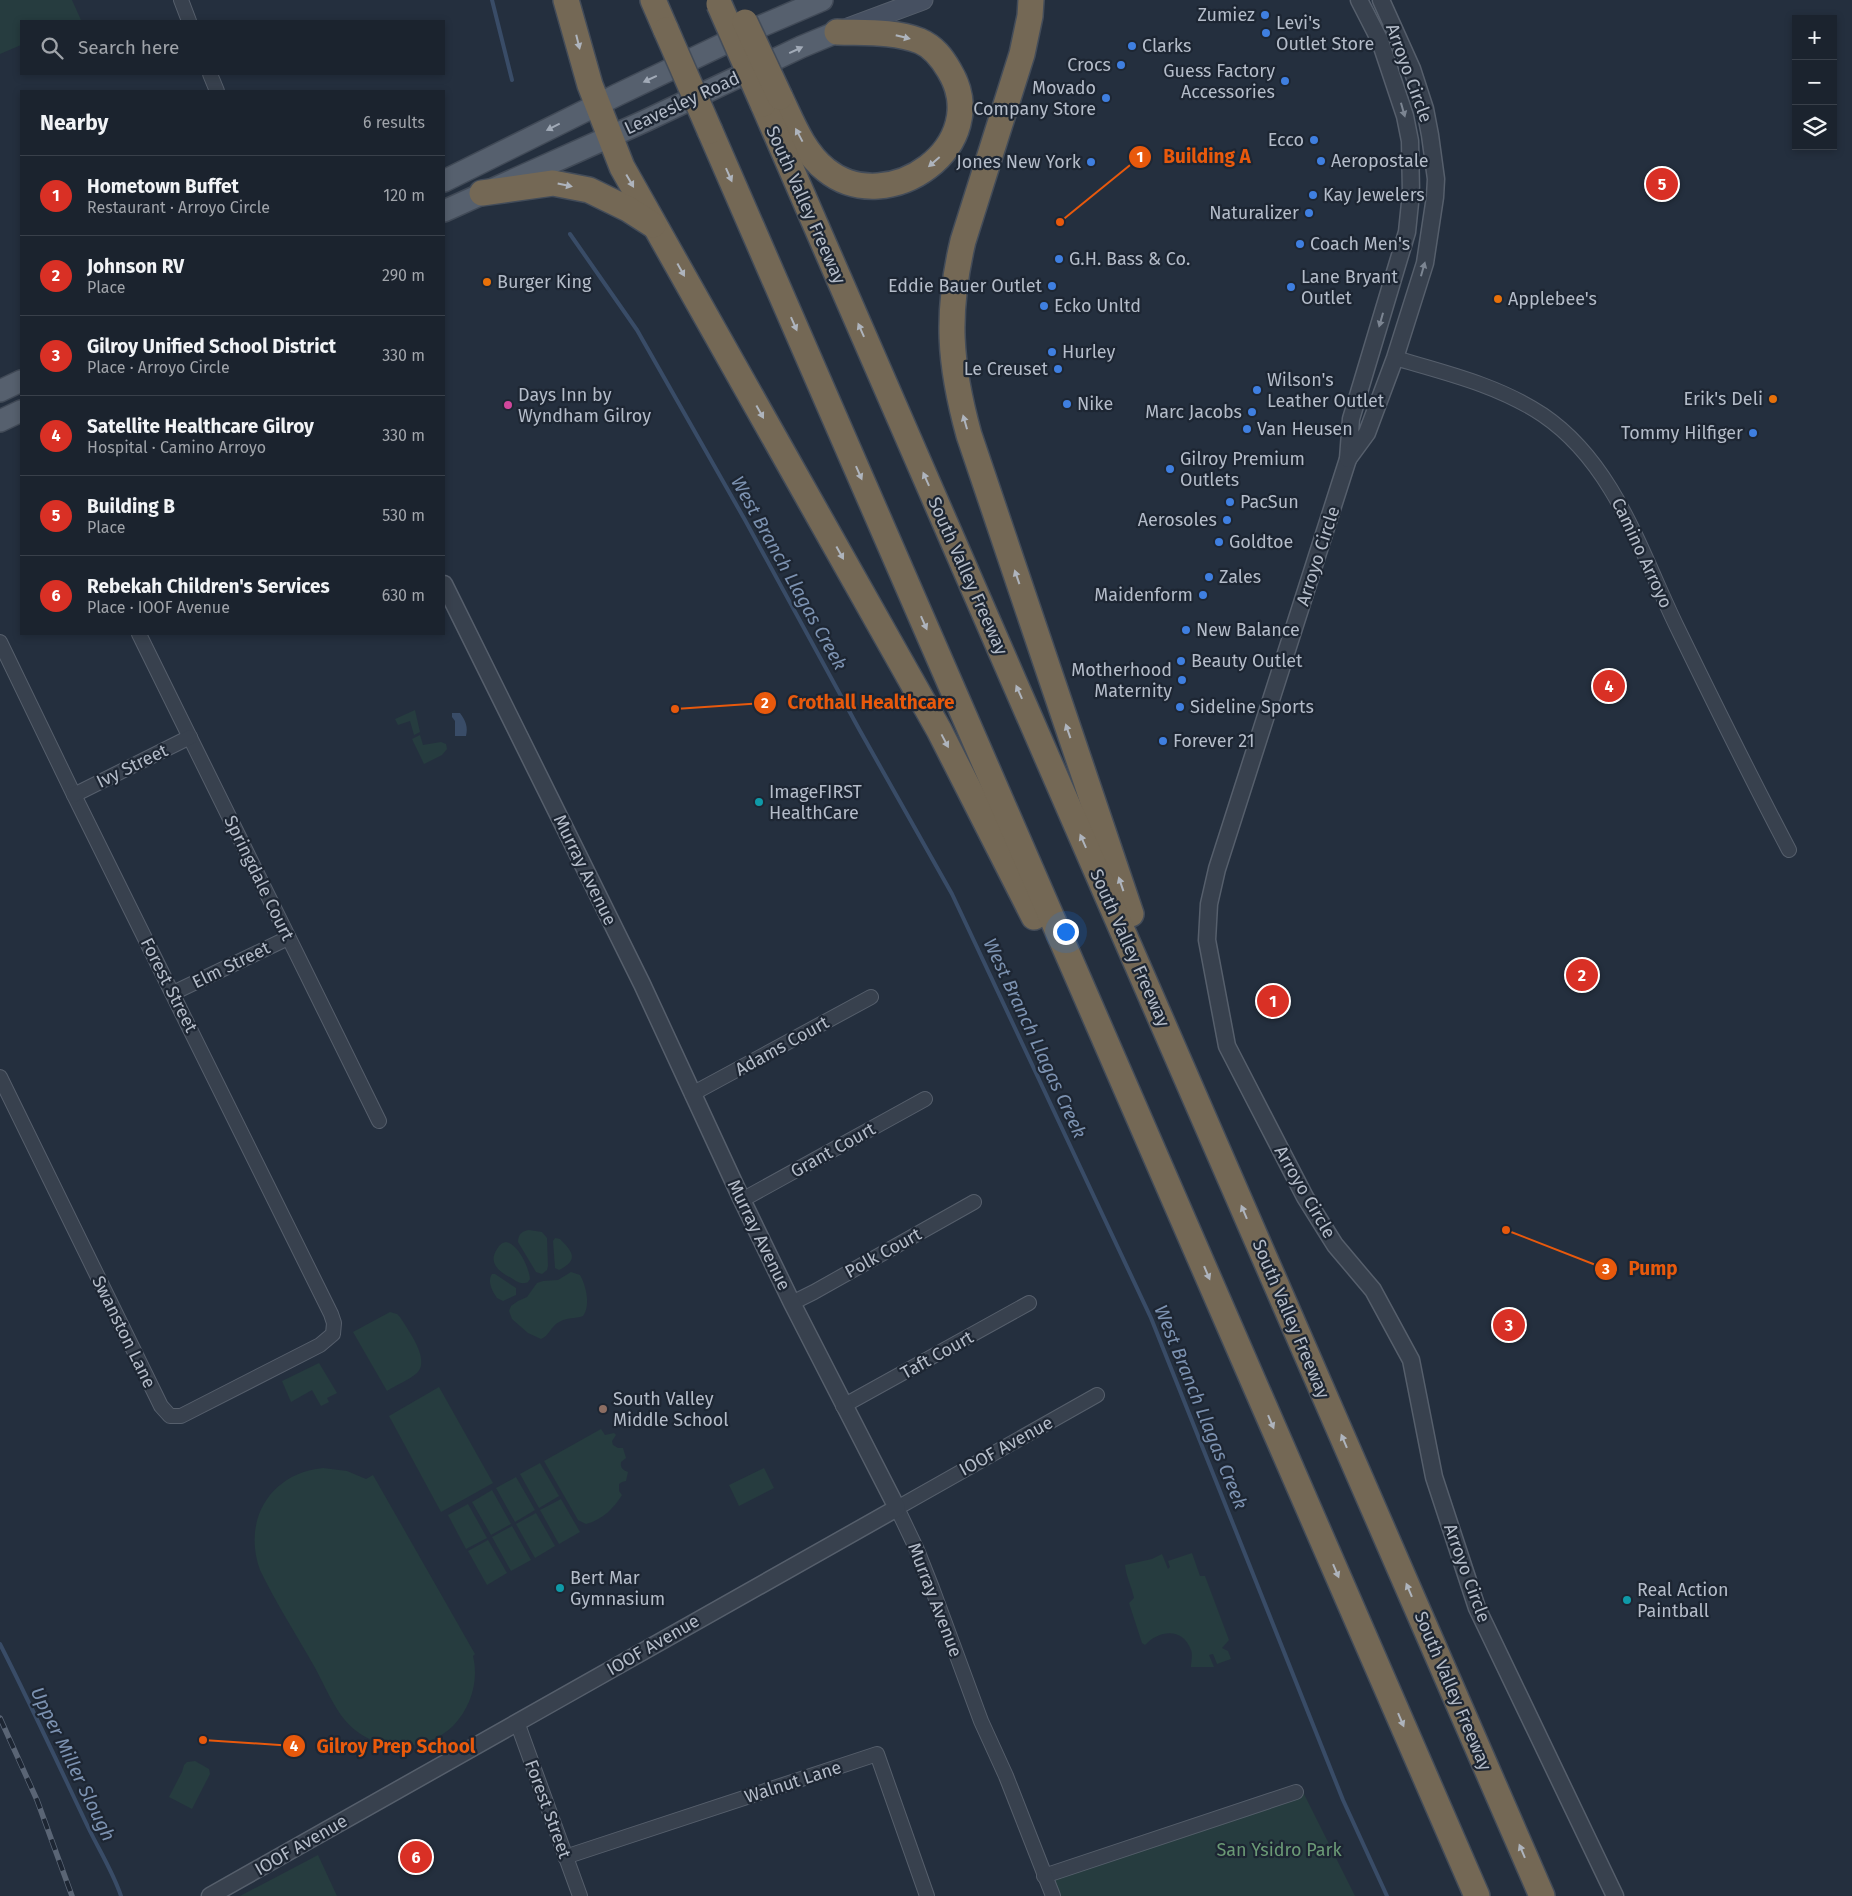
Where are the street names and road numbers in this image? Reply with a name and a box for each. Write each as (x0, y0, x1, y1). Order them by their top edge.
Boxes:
street label: Arroyo Circle (1381, 21, 1437, 125)
street label: Leavesley Road (621, 67, 743, 139)
street label: South Valley Freeway (761, 123, 851, 288)
street label: South Valley Freeway (923, 494, 1013, 659)
street label: Camino Arroyo (1607, 494, 1677, 612)
street label: Arroyo Circle (1292, 503, 1344, 609)
street label: Ivy Street (93, 739, 172, 793)
street label: Murray Avenue (549, 811, 621, 929)
street label: Springdale Court (219, 812, 299, 945)
street label: South Valley Freeway (1085, 866, 1175, 1031)
street label: Forest Street (136, 934, 203, 1037)
street label: Elm Street (189, 937, 274, 993)
street label: Adams Court (731, 1011, 833, 1081)
street label: Grant Court (787, 1117, 880, 1182)
street label: Arroyo Circle (1270, 1142, 1340, 1242)
street label: Murray Avenue (723, 1176, 795, 1294)
street label: Polk Court (841, 1223, 925, 1283)
street label: South Valley Freeway (1248, 1236, 1335, 1402)
street label: Swanston Lane (87, 1272, 161, 1392)
street label: Taft Court (897, 1326, 978, 1384)
street label: IOOF Avenue (955, 1411, 1057, 1481)
street label: Arroyo Circle (1439, 1521, 1495, 1625)
street label: Murray Avenue (903, 1540, 967, 1660)
street label: South Valley Freeway (1410, 1608, 1497, 1774)
street label: IOOF Avenue (603, 1610, 703, 1680)
street label: Walnut Lane (742, 1756, 844, 1808)
street label: Forest Street (520, 1757, 576, 1862)
street label: IOOF Avenue (251, 1810, 351, 1880)

